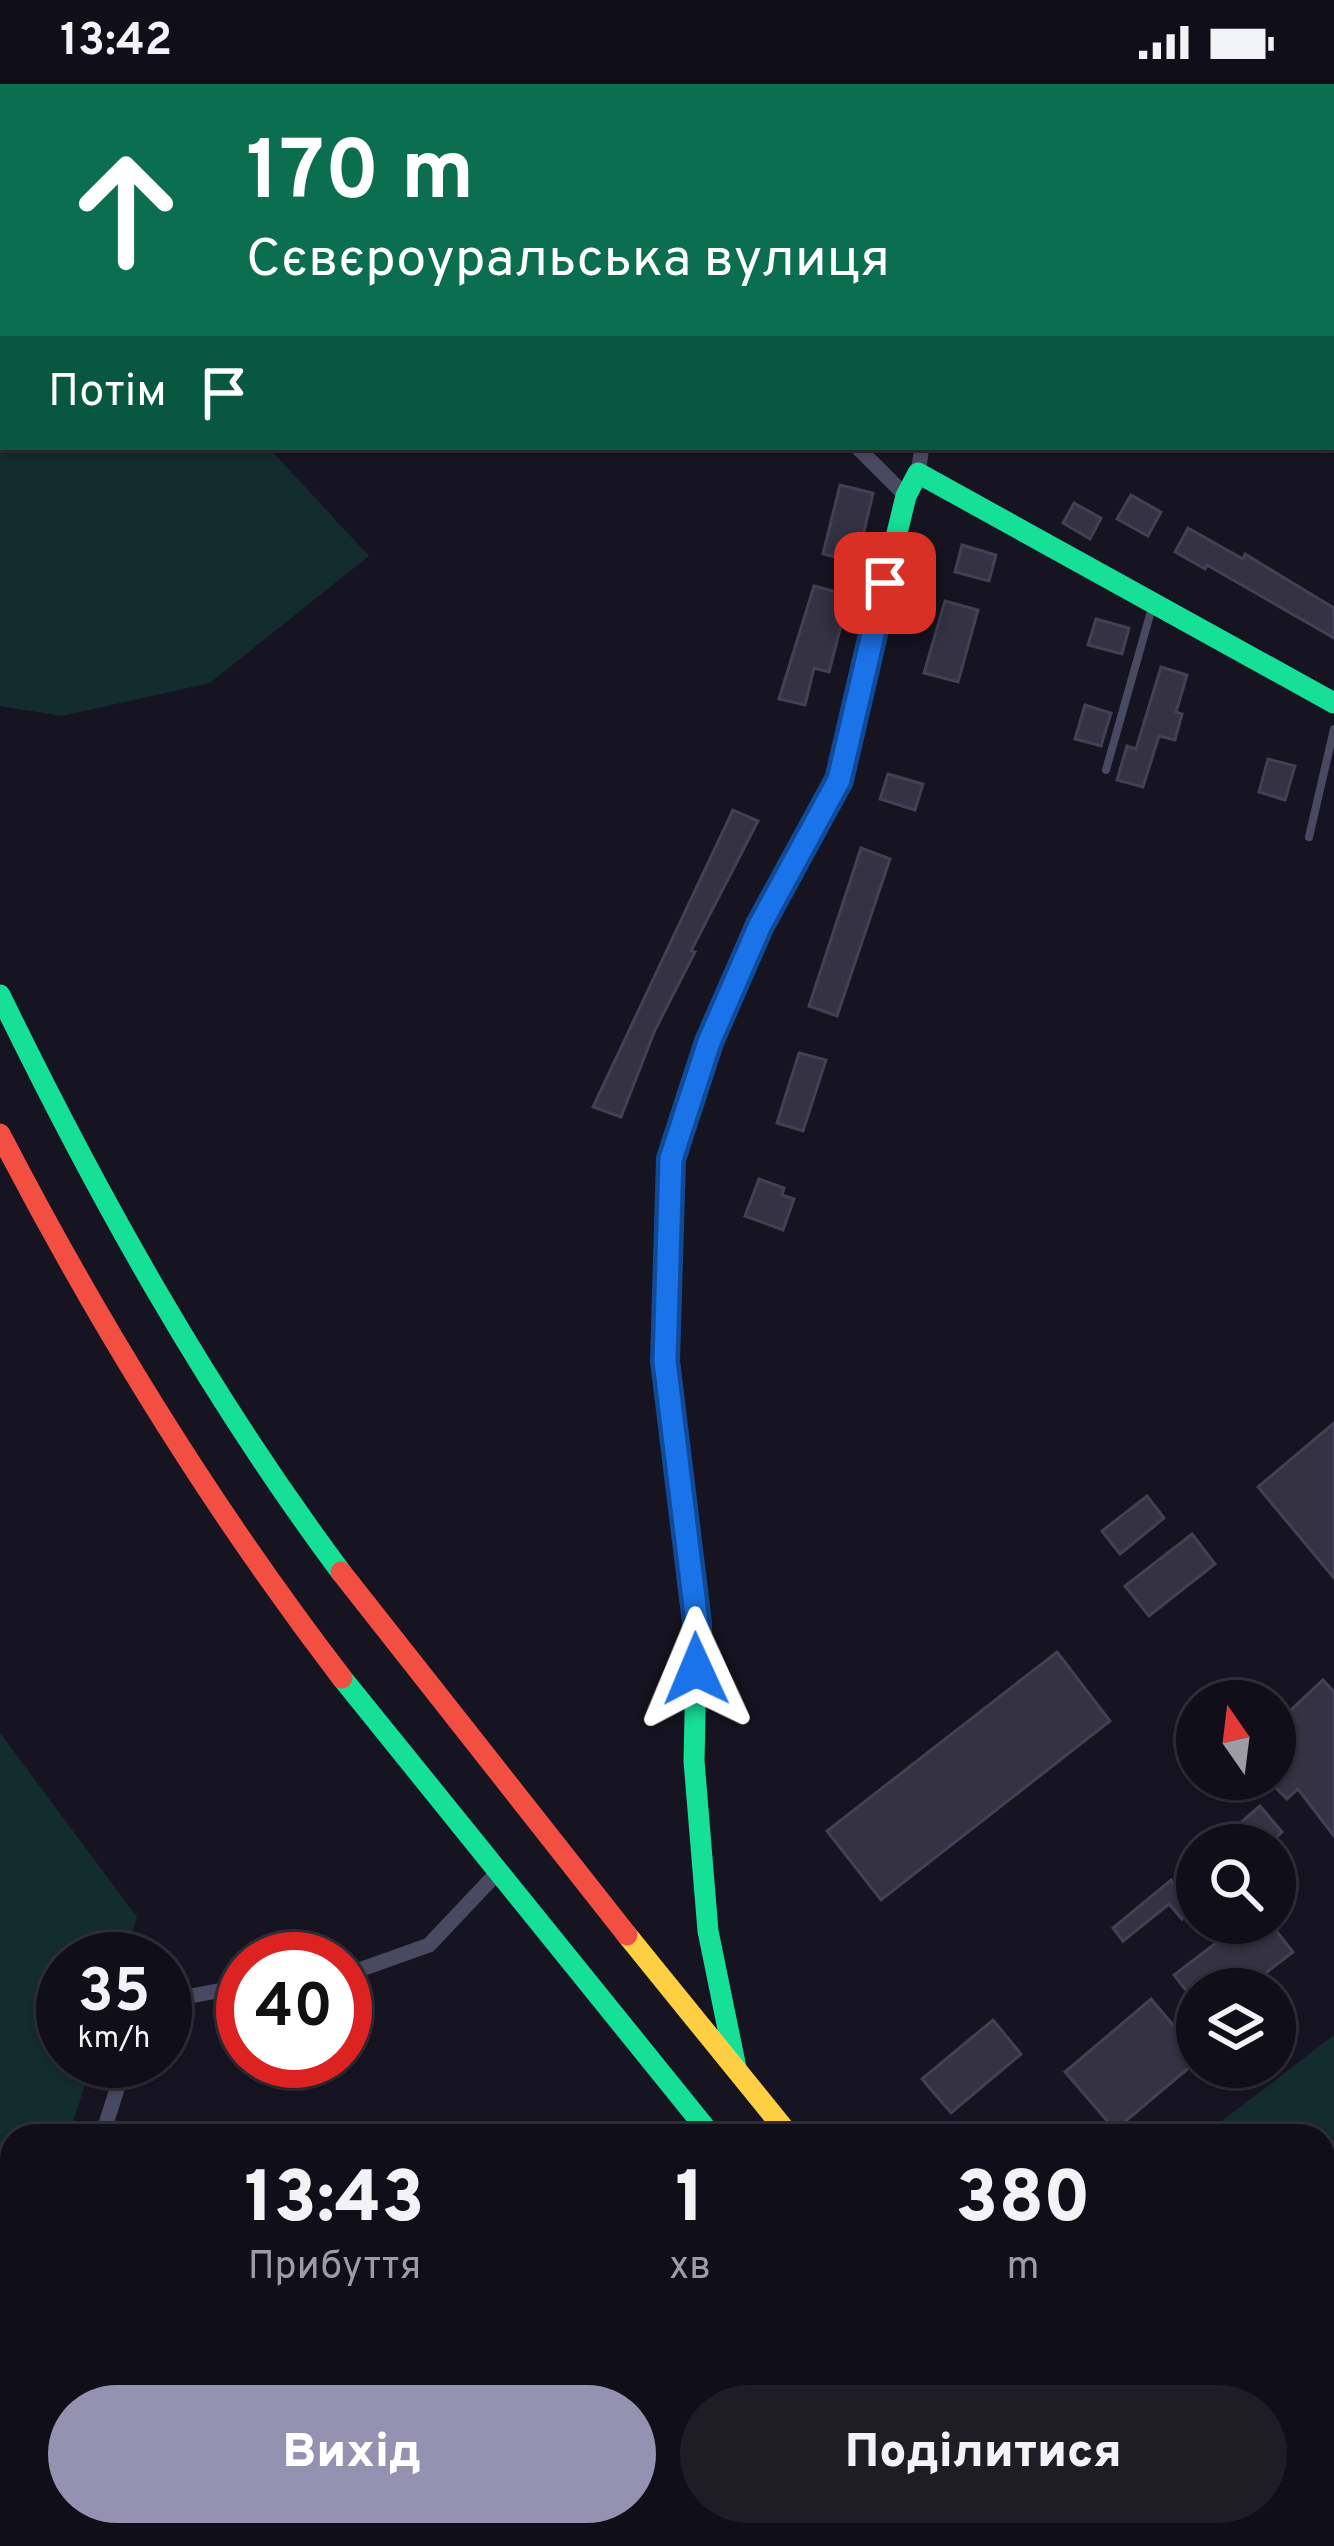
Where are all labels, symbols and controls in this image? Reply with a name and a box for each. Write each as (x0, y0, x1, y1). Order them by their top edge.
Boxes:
text: 13:42 (60, 14, 172, 71)
text: 170 m (246, 123, 474, 229)
icon: ahead (48, 132, 204, 288)
text: Сєвєроуральська вулиця (246, 227, 890, 296)
icon: arrive (191, 360, 257, 426)
text: Потім (48, 365, 167, 422)
pin (834, 532, 936, 634)
icon: arrive (852, 550, 918, 616)
position arrow (633, 1606, 759, 1732)
north arrow (1176, 1680, 1296, 1800)
map controls (1176, 1680, 1296, 2088)
button: search (1176, 1824, 1296, 1944)
speed limit sign: 40 (216, 1932, 372, 2088)
text: 35 (78, 1957, 150, 2033)
button: layers (1176, 1968, 1296, 2088)
text: km/h (78, 2021, 150, 2058)
text: 13:43 (244, 2156, 425, 2248)
text: 1 (675, 2156, 705, 2248)
text: 380 (955, 2156, 1091, 2248)
text: Прибуття (248, 2244, 421, 2293)
text: хв (669, 2244, 711, 2293)
text: m (1006, 2244, 1040, 2293)
button: Вихід (48, 2385, 656, 2523)
button: Поділитися (680, 2385, 1287, 2523)

